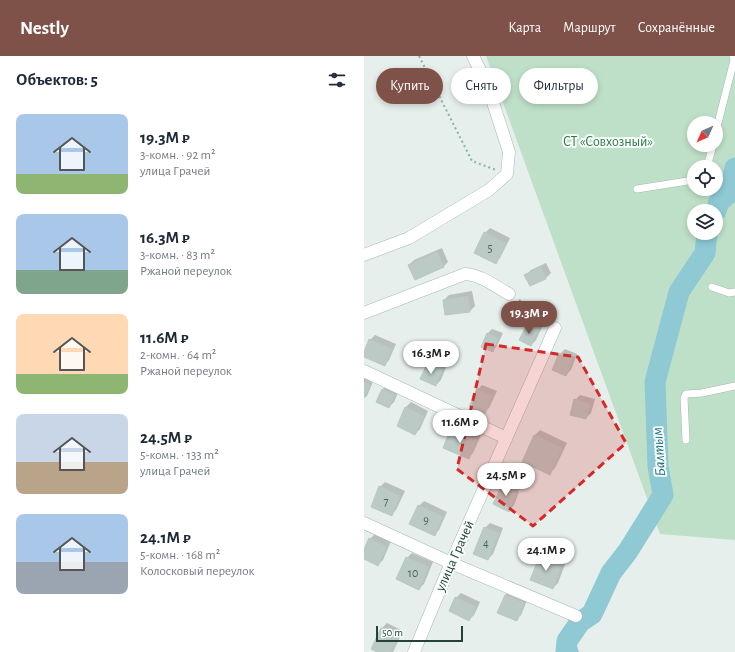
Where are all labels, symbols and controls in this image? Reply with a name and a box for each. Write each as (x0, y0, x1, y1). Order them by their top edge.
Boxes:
text: Nestly (20, 19, 69, 38)
text: Карта (508, 21, 541, 35)
text: Маршрут (563, 21, 616, 35)
text: Сохранённые (638, 21, 715, 35)
chip: Купить (376, 68, 443, 104)
chip: Снять (451, 68, 511, 104)
chip: Фильтры (519, 68, 598, 104)
icon: filters (326, 69, 348, 91)
text: Объектов: 5 (16, 71, 98, 88)
north arrow (687, 116, 723, 152)
map controls (687, 116, 723, 240)
text: 19.3M ₽ (140, 129, 190, 146)
icon: home (48, 130, 96, 178)
park label: СТ «Совхозный» (563, 135, 653, 149)
text: 3-комн. · 92 m² (140, 149, 215, 162)
button: locate (687, 160, 723, 196)
text: улица Грачей (140, 165, 210, 178)
button: layers (687, 204, 723, 240)
text: 16.3M ₽ (140, 229, 190, 246)
icon: home (48, 230, 96, 278)
house number: 5 (487, 242, 493, 254)
text: 3-комн. · 83 m² (140, 249, 215, 262)
text: Ржаной переулок (140, 265, 232, 278)
pin: 19.3M ₽ (492, 301, 566, 335)
text: 19.3M ₽ (510, 307, 548, 320)
text: 11.6M ₽ (140, 329, 188, 346)
icon: home (48, 330, 96, 378)
pin: 16.3M ₽ (394, 341, 468, 375)
text: 16.3M ₽ (412, 347, 450, 360)
text: 2-комн. · 64 m² (140, 349, 216, 362)
text: Ржаной переулок (140, 365, 232, 378)
pin: 11.6M ₽ (423, 410, 497, 444)
text: 11.6M ₽ (441, 416, 479, 429)
water label: Балтым (650, 427, 668, 477)
text: 24.5M ₽ (140, 429, 192, 446)
icon: home (48, 430, 96, 478)
text: 5-комн. · 133 m² (140, 449, 219, 462)
pin: 24.5M ₽ (469, 463, 543, 497)
text: улица Грачей (140, 465, 210, 478)
text: 24.5M ₽ (486, 469, 526, 482)
house number: 7 (383, 495, 389, 507)
house number: 9 (423, 514, 429, 526)
street label: улица Грачей (433, 519, 477, 594)
text: 24.1M ₽ (140, 529, 191, 546)
icon: home (48, 530, 96, 578)
house number: 4 (483, 537, 489, 549)
pin: 24.1M ₽ (509, 538, 583, 572)
text: 24.1M ₽ (527, 544, 565, 557)
text: 5-комн. · 168 m² (140, 549, 220, 562)
text: Колосковый переулок (140, 565, 254, 578)
house number: 10 (408, 567, 418, 579)
scale bar (376, 624, 463, 643)
text: 50 m (382, 627, 403, 638)

